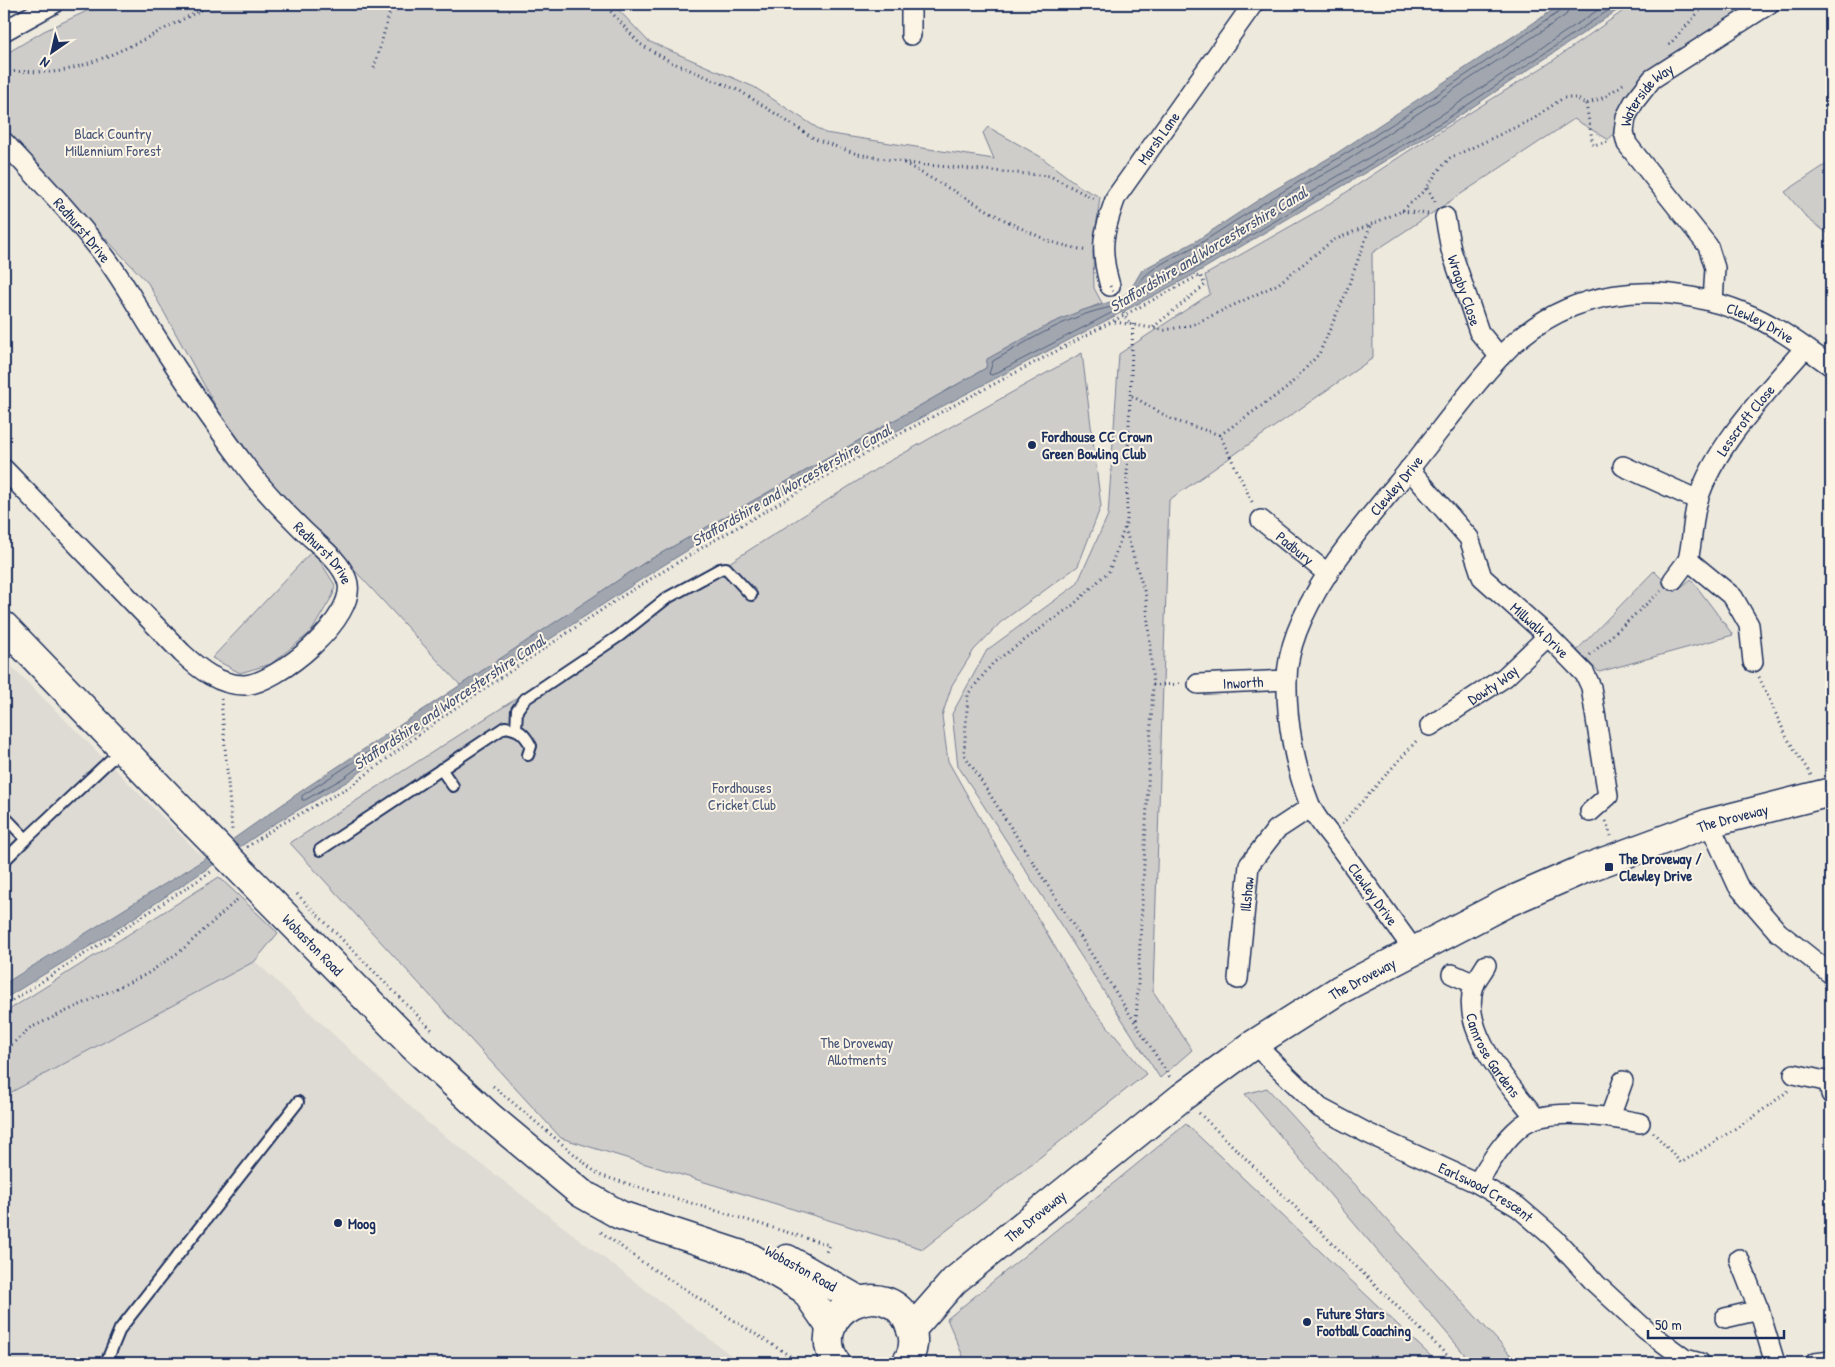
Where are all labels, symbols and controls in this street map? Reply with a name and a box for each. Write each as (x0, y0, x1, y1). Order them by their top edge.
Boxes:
north arrow (28, 28, 78, 78)
text: N (36, 53, 53, 73)
street label: Waterside Way (1614, 58, 1677, 127)
street label: Marsh Lane (1132, 107, 1184, 169)
park label: Black Country Millennium Forest (65, 123, 162, 161)
water label: Staffordshire and Worcestershire Canal (1105, 181, 1312, 317)
street label: Redhurst Drive (49, 193, 116, 267)
street label: Wragby Close (1443, 252, 1487, 328)
street label: Clewley Drive (1724, 297, 1799, 348)
street label: Lesscroft Close (1711, 380, 1779, 460)
water label: Staffordshire and Worcestershire Canal (687, 418, 896, 551)
place label: Fordhouse CC Crown Green Bowling Club (1041, 426, 1153, 465)
marker: Fordhouse CC Crown Green Bowling Club (1026, 439, 1038, 451)
street label: Clewley Drive (1364, 450, 1427, 520)
street label: Redhurst Drive (289, 516, 358, 587)
street label: Padbury (1272, 526, 1319, 569)
street label: Millwalk Drive (1506, 597, 1574, 662)
water label: Staffordshire and Worcestershire Canal (349, 629, 550, 775)
street label: Dowty Way (1463, 660, 1522, 709)
street label: Inworth (1222, 671, 1264, 693)
park label: Fordhouses Cricket Club (708, 777, 776, 815)
street label: The Droveway (1694, 798, 1770, 837)
place label: The Droveway / Clewley Drive (1618, 848, 1702, 887)
street label: Clewley Drive (1343, 858, 1403, 930)
marker: The Droveway / Clewley Drive (1603, 861, 1615, 873)
street label: Illshaw (1234, 876, 1258, 913)
street label: Wobaston Road (278, 909, 349, 980)
street label: The Droveway (1324, 952, 1399, 1005)
street label: Camrose Gardens (1462, 1011, 1526, 1102)
park label: The Droveway Allotments (821, 1032, 893, 1070)
street label: Earlswood Crescent (1435, 1156, 1539, 1227)
street label: The Droveway (1000, 1185, 1070, 1247)
place label: Moog (348, 1213, 376, 1235)
marker: Moog (332, 1217, 344, 1229)
street label: Wobaston Road (761, 1240, 841, 1296)
place label: Future Stars Football Coaching (1316, 1303, 1411, 1342)
scale bar (1648, 1307, 1784, 1339)
text: 50 m (1655, 1314, 1682, 1335)
marker: Future Stars Football Coaching (1301, 1316, 1313, 1328)

